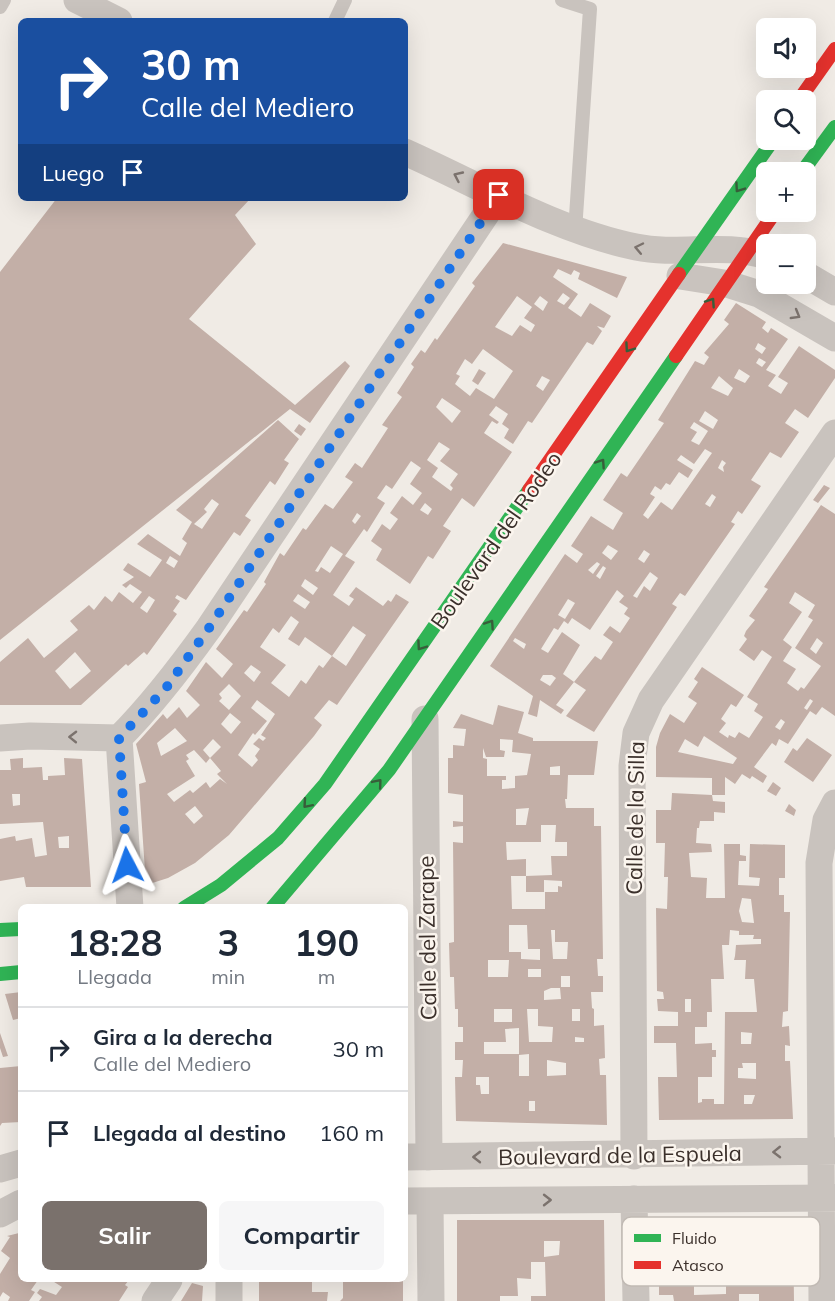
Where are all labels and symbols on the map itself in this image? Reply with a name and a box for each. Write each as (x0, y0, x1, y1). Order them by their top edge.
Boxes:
pin (473, 169, 524, 220)
one-way arrow (454, 171, 465, 183)
one-way arrow (735, 181, 746, 192)
one-way arrow (634, 242, 644, 255)
one-way arrow (704, 298, 715, 309)
one-way arrow (790, 308, 800, 320)
one-way arrow (625, 342, 636, 353)
street label: Boulevard del Rodeo (424, 446, 568, 634)
one-way arrow (594, 459, 605, 470)
one-way arrow (483, 619, 494, 630)
one-way arrow (417, 640, 428, 651)
one-way arrow (69, 731, 78, 743)
street label: Calle de la Silla (620, 741, 650, 895)
one-way arrow (371, 779, 382, 790)
one-way arrow (304, 797, 315, 808)
position arrow (95, 833, 159, 897)
street label: Calle del Zarape (412, 855, 442, 1021)
street label: Boulevard de la Espuela (498, 1139, 742, 1171)
one-way arrow (772, 1146, 781, 1159)
one-way arrow (472, 1151, 481, 1163)
one-way arrow (543, 1194, 552, 1206)
legend (622, 1217, 820, 1286)
text: Fluido (672, 1228, 717, 1248)
text: Atasco (672, 1255, 724, 1275)

